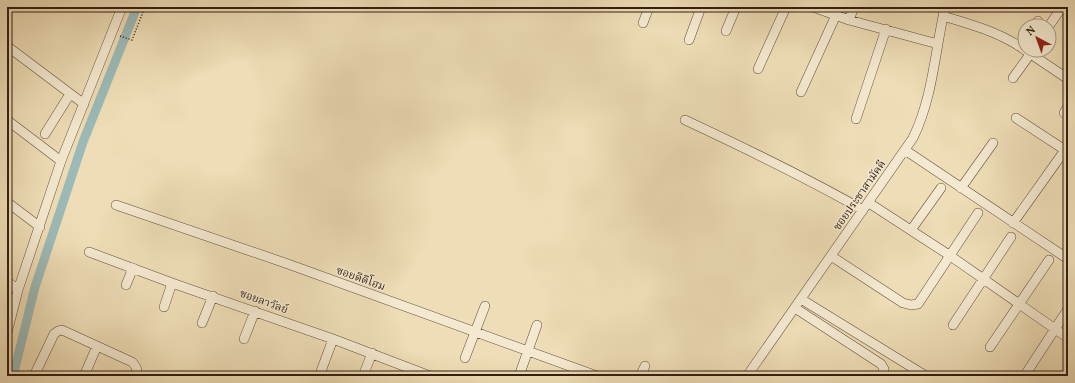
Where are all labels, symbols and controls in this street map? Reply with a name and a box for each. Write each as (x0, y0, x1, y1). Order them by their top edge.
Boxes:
north arrow (1017, 18, 1057, 58)
text: N (1023, 23, 1039, 40)
street label: ซอยประชาสามัคคี (830, 158, 890, 234)
street label: ซอยดีดีโฮม (334, 263, 388, 295)
street label: ซอยลาวัลย์ (237, 287, 290, 318)

